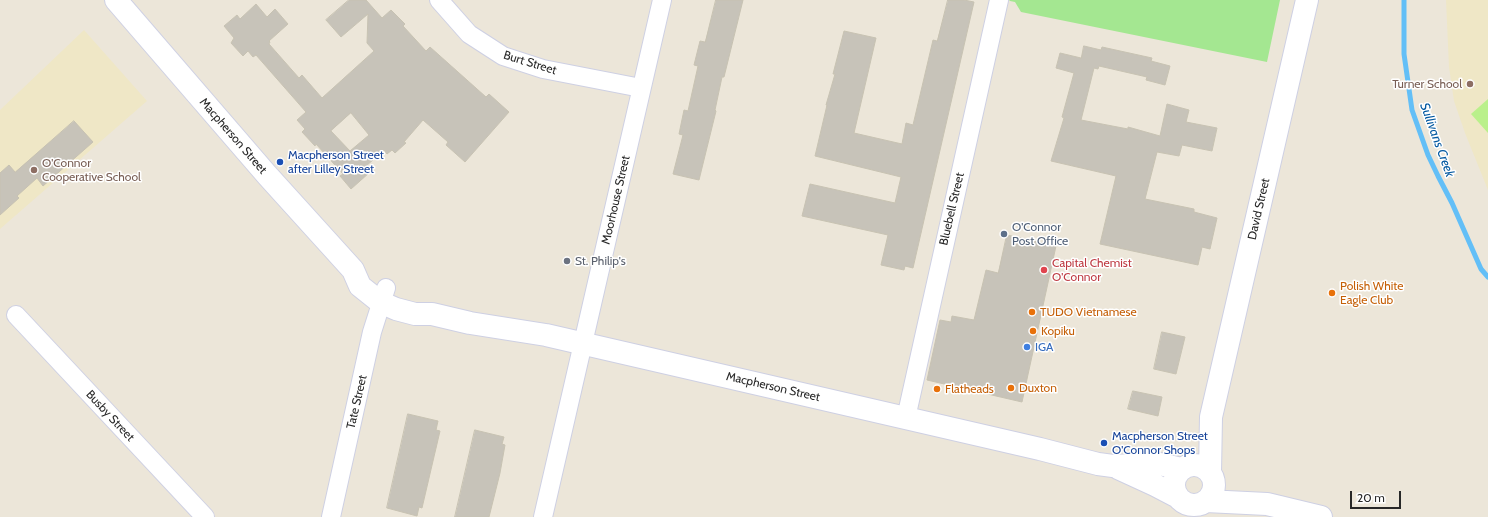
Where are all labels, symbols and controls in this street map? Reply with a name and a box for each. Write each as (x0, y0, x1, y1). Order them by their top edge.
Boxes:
street label: Burt Street (502, 48, 558, 78)
place label: Turner School (1392, 77, 1462, 91)
marker: Turner School (1465, 79, 1475, 89)
street label: Macpherson Street (196, 95, 270, 177)
water label: Sullivans Creek (1416, 101, 1458, 179)
place label: Macpherson Street after Lilley Street (288, 148, 384, 176)
street label: Moorhouse Street (599, 154, 633, 246)
place label: O'Connor Cooperative School (42, 156, 141, 184)
marker: Macpherson Street after Lilley Street (275, 157, 285, 167)
marker: O'Connor Cooperative School (29, 165, 39, 175)
street label: Bluebell Street (937, 171, 967, 247)
street label: David Street (1245, 177, 1273, 241)
place label: O'Connor Post Office (1012, 220, 1068, 248)
marker: O'Connor Post Office (999, 229, 1009, 239)
place label: St. Philip's (575, 254, 626, 268)
marker: St. Philip's (562, 256, 572, 266)
place label: Capital Chemist O'Connor (1052, 256, 1132, 284)
marker: Capital Chemist O'Connor (1039, 265, 1049, 275)
place label: Polish White Eagle Club (1340, 279, 1403, 307)
marker: Polish White Eagle Club (1327, 288, 1337, 298)
place label: TUDO Vietnamese (1040, 305, 1137, 319)
marker: TUDO Vietnamese (1027, 307, 1037, 317)
place label: Kopiku (1041, 324, 1075, 338)
marker: Kopiku (1028, 326, 1038, 336)
place label: IGA (1035, 340, 1054, 354)
marker: IGA (1022, 342, 1032, 352)
street label: Macpherson Street (725, 369, 821, 405)
street label: Tate Street (344, 374, 370, 430)
place label: Duxton (1019, 381, 1057, 395)
place label: Flatheads (945, 382, 994, 396)
marker: Duxton (1006, 383, 1016, 393)
marker: Flatheads (932, 384, 942, 394)
street label: Busby Street (83, 388, 137, 444)
place label: Macpherson Street O'Connor Shops (1112, 429, 1208, 457)
marker: Macpherson Street O'Connor Shops (1099, 438, 1109, 448)
scale bar (1352, 483, 1403, 509)
text: 20 m (1357, 490, 1385, 505)

